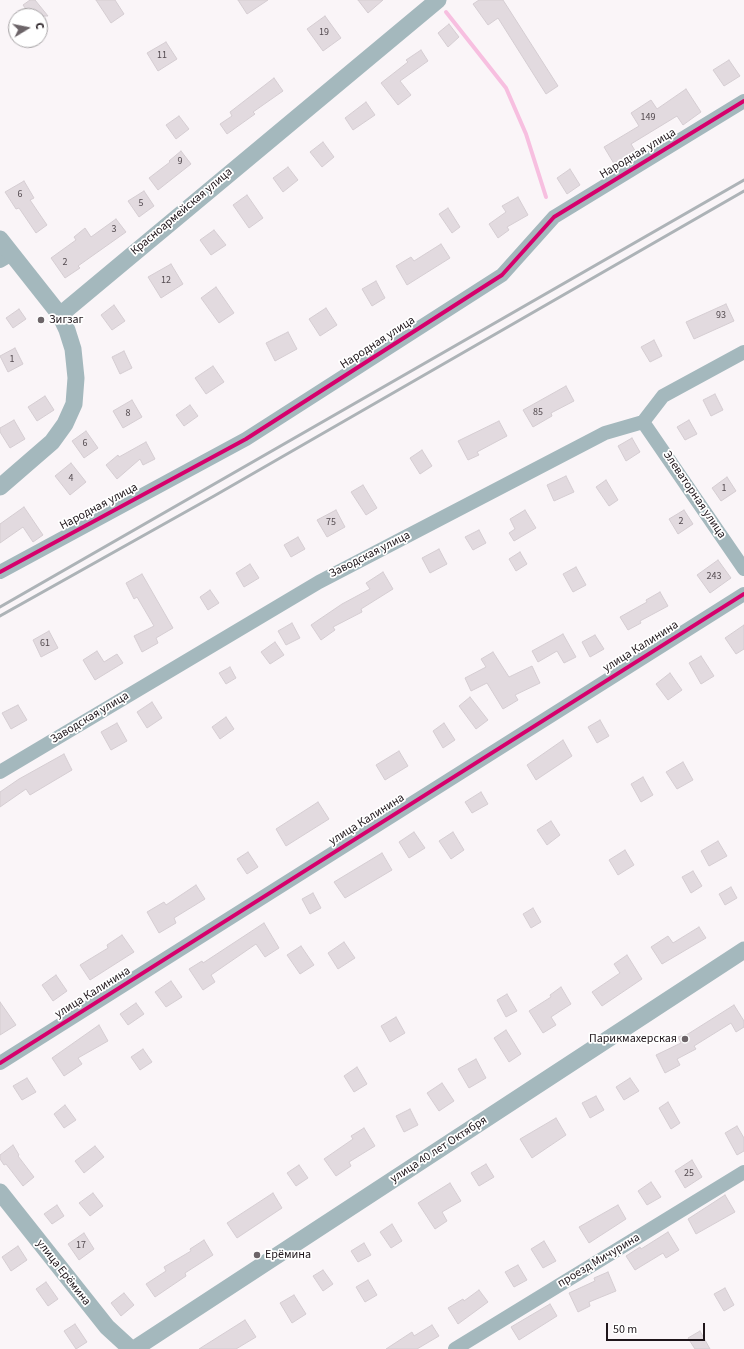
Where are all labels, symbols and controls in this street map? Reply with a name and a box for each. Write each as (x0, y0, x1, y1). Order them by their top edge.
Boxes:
north arrow (8, 8, 48, 48)
text: С (31, 22, 47, 30)
house number: 19 (319, 27, 329, 39)
house number: 11 (157, 50, 167, 62)
house number: 149 (641, 112, 655, 124)
street label: Народная улица (597, 126, 679, 182)
house number: 9 (178, 156, 182, 168)
street label: Красноармейская улица (128, 165, 236, 259)
house number: 6 (18, 189, 22, 201)
house number: 5 (139, 198, 143, 210)
house number: 3 (112, 224, 116, 236)
house number: 2 (63, 257, 67, 269)
house number: 12 (161, 275, 171, 287)
house number: 93 (716, 310, 726, 322)
place label: Зигзаг (49, 313, 84, 327)
street label: Народная улица (338, 313, 418, 373)
marker: Зигзаг (36, 315, 46, 325)
house number: 1 (10, 354, 14, 366)
house number: 85 (533, 407, 543, 419)
house number: 8 (126, 408, 130, 420)
house number: 6 (83, 438, 87, 450)
street label: Элеваторная улица (659, 449, 729, 541)
house number: 4 (69, 473, 73, 485)
street label: Народная улица (58, 480, 140, 534)
house number: 1 (722, 483, 726, 495)
house number: 2 (679, 516, 683, 528)
house number: 75 (326, 517, 336, 529)
street label: Заводская улица (327, 528, 413, 582)
house number: 243 (707, 571, 721, 583)
street label: улица Калинина (601, 618, 681, 676)
house number: 61 (40, 638, 50, 650)
street label: Заводская улица (48, 689, 132, 747)
street label: улица Калинина (327, 791, 407, 849)
street label: улица Калинина (53, 964, 133, 1022)
place label: Парикмахерская (589, 1032, 677, 1046)
marker: Парикмахерская (680, 1034, 690, 1044)
street label: улица 40 лет Октября (388, 1113, 490, 1187)
house number: 25 (684, 1168, 694, 1180)
street label: проезд Мичурина (555, 1231, 643, 1291)
street label: улица Ерёмина (33, 1237, 93, 1309)
house number: 17 (76, 1240, 86, 1252)
place label: Ерёмина (265, 1248, 311, 1262)
marker: Ерёмина (252, 1250, 262, 1260)
scale bar (608, 1315, 707, 1341)
text: 50 m (613, 1321, 637, 1338)

